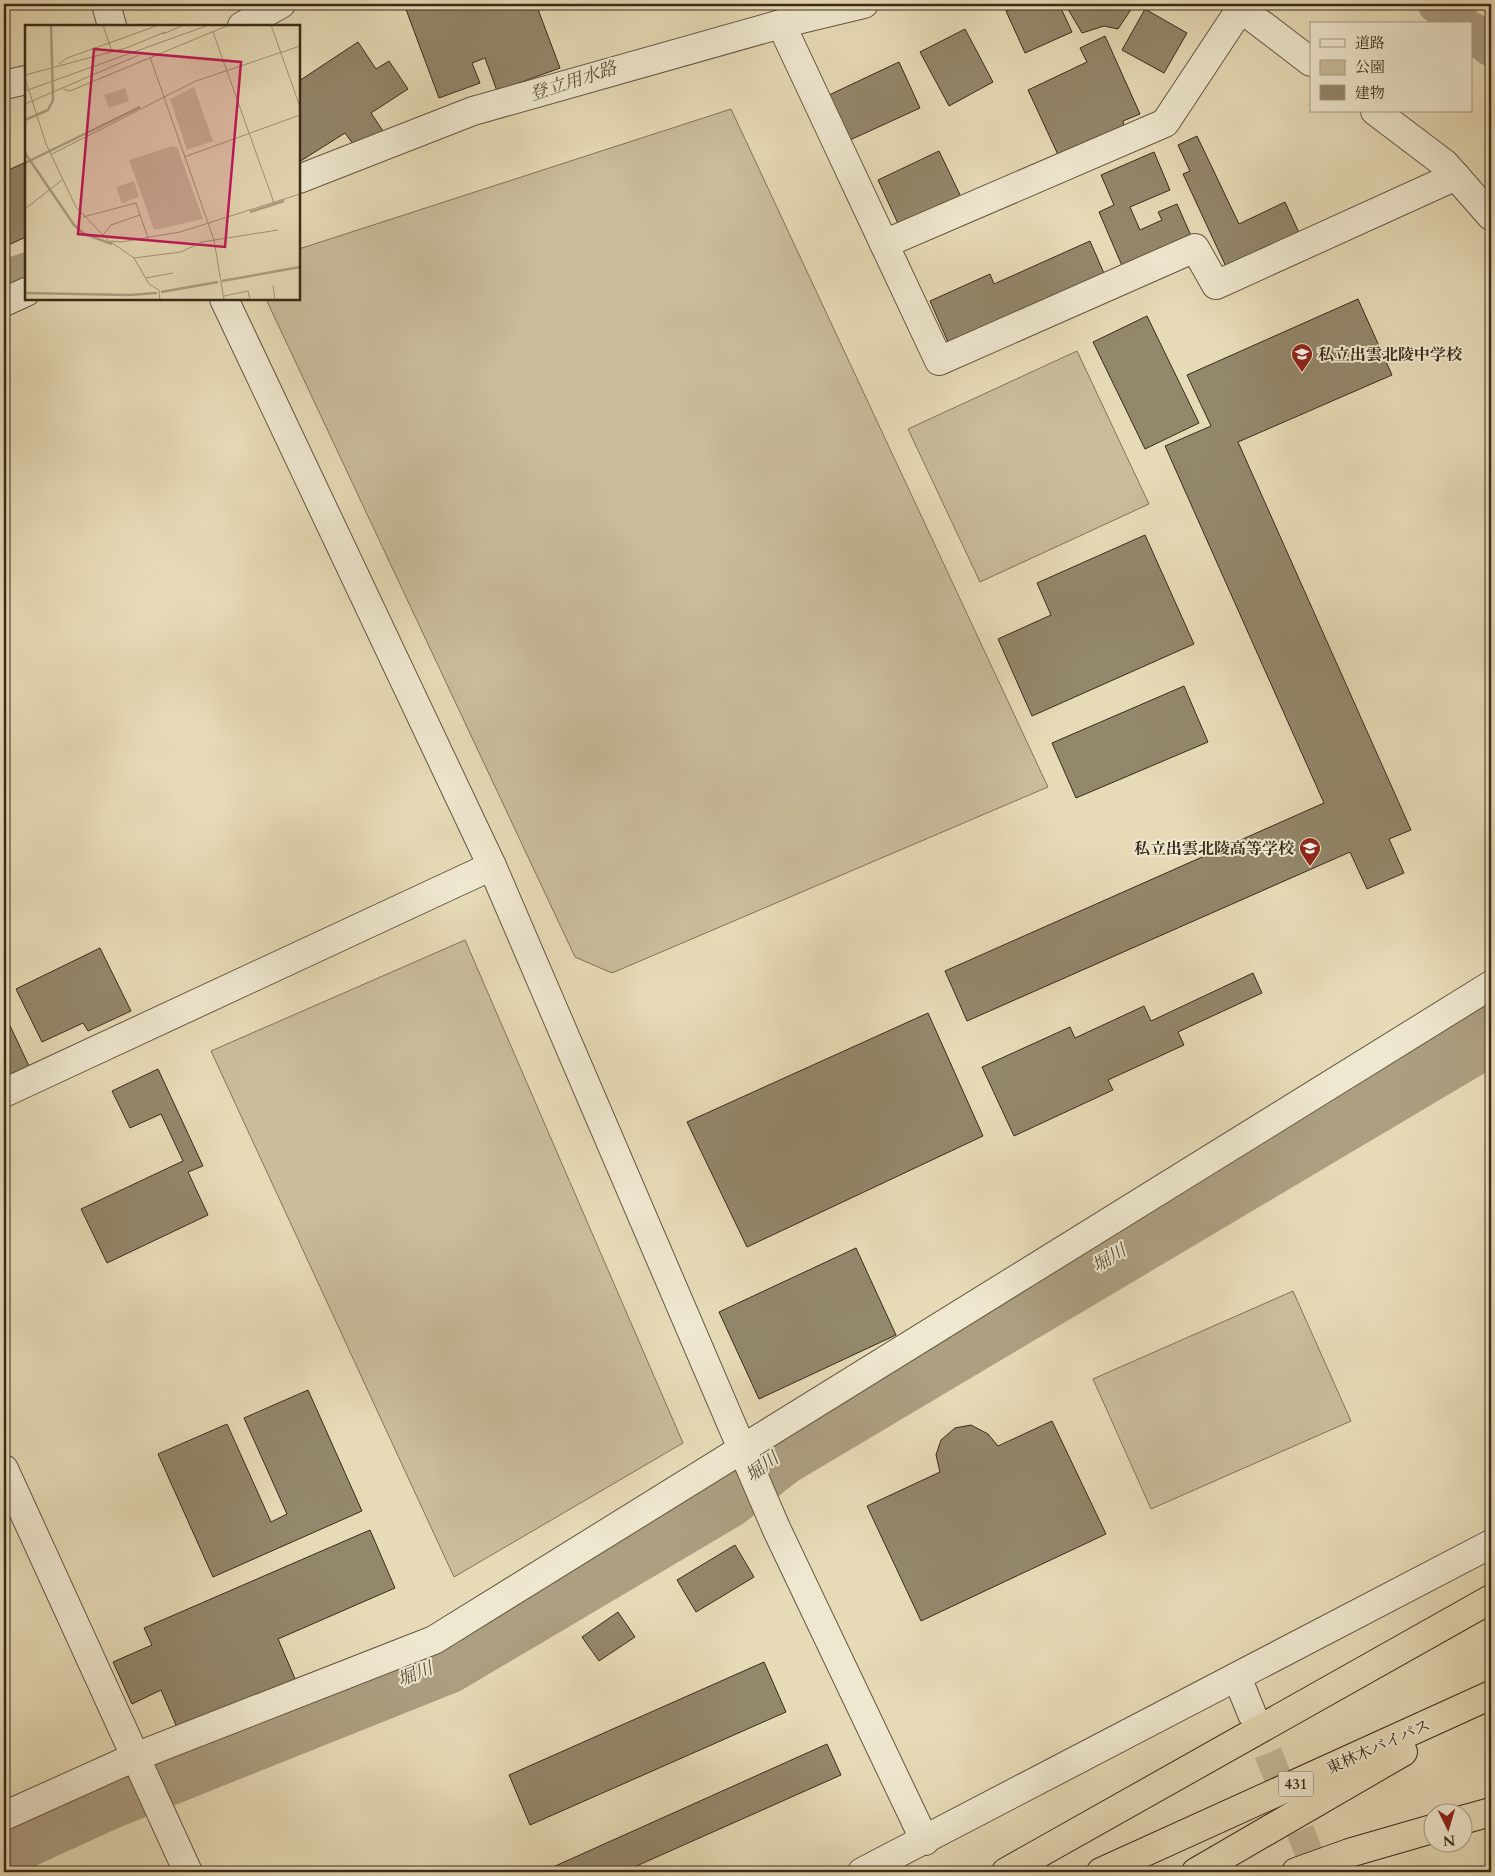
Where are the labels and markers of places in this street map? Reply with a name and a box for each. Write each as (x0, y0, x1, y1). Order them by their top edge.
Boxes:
school or university icon: 私立出雲北陵中学校 (1290, 342, 1314, 373)
place label: 私立出雲北陵中学校 (1318, 344, 1463, 366)
school or university icon: 私立出雲北陵高等学校 (1298, 836, 1322, 867)
place label: 私立出雲北陵高等学校 (1134, 838, 1295, 860)

